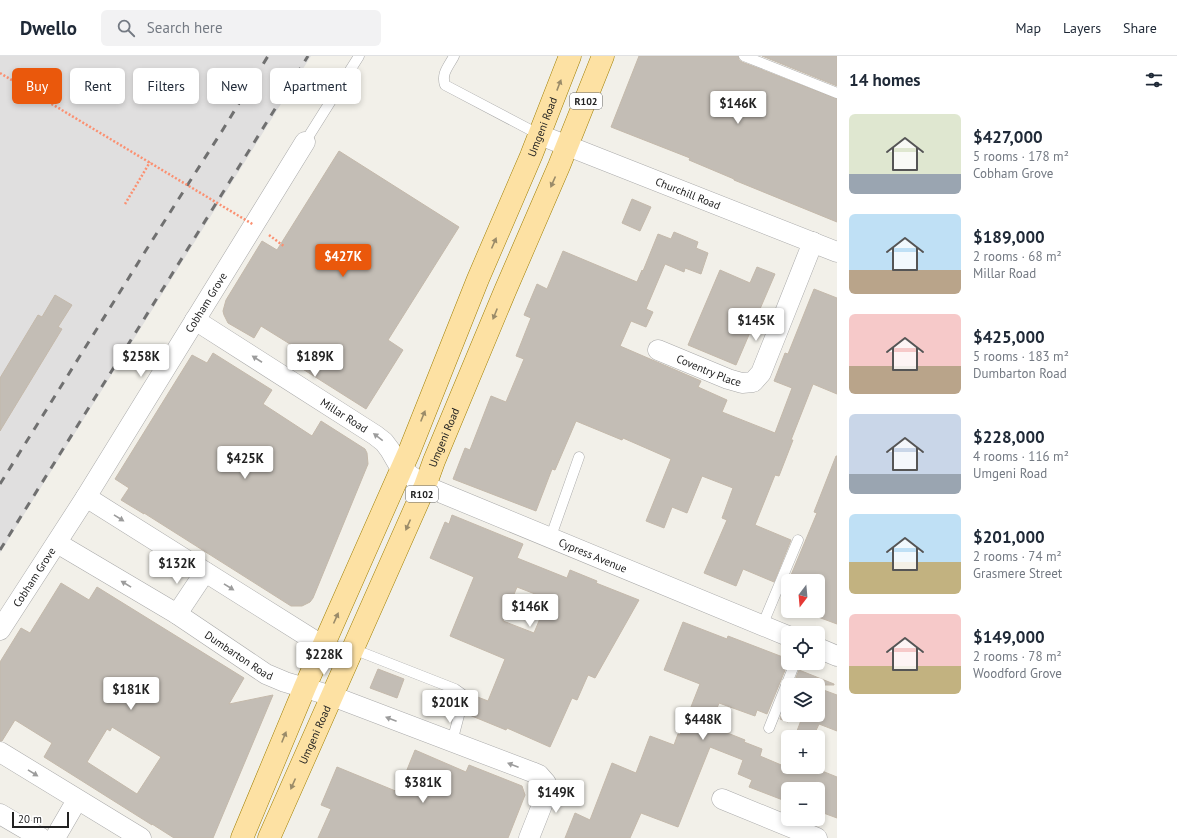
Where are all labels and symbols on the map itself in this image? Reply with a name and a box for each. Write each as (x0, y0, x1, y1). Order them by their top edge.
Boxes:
one-way arrow (557, 79, 563, 91)
pin: $146K (710, 91, 766, 125)
road number: R102 (570, 93, 602, 109)
street label: Umgeni Road (524, 95, 560, 159)
street label: Churchill Road (653, 174, 723, 212)
one-way arrow (549, 176, 555, 188)
one-way arrow (490, 237, 497, 249)
pin: $427K (315, 244, 371, 278)
street label: Cobham Grove (182, 269, 230, 335)
pin: $145K (728, 308, 784, 342)
one-way arrow (492, 309, 498, 321)
pin: $258K (113, 344, 169, 378)
pin: $189K (287, 344, 343, 378)
street label: Coventry Place (674, 351, 743, 390)
one-way arrow (252, 356, 263, 363)
street label: Millar Road (318, 395, 371, 436)
street label: Umgeni Road (425, 406, 462, 469)
one-way arrow (421, 409, 427, 421)
one-way arrow (373, 433, 384, 442)
pin: $425K (217, 446, 273, 480)
road number: R102 (406, 486, 438, 502)
one-way arrow (114, 514, 124, 522)
one-way arrow (405, 519, 411, 530)
street label: Cypress Avenue (557, 535, 629, 576)
street label: Cobham Grove (10, 544, 59, 610)
pin: $132K (149, 551, 205, 585)
north arrow (781, 574, 825, 618)
one-way arrow (120, 581, 132, 588)
one-way arrow (223, 584, 235, 591)
pin: $146K (502, 594, 558, 628)
one-way arrow (332, 612, 339, 624)
street label: Dumbarton Road (202, 628, 275, 683)
pin: $228K (296, 642, 352, 676)
pin: $181K (103, 677, 159, 711)
pin: $201K (422, 690, 478, 724)
street label: Umgeni Road (296, 703, 334, 766)
pin: $448K (675, 707, 731, 741)
one-way arrow (385, 715, 397, 721)
one-way arrow (281, 732, 287, 743)
one-way arrow (507, 761, 519, 767)
one-way arrow (27, 769, 39, 776)
pin: $381K (395, 770, 451, 804)
one-way arrow (290, 779, 296, 790)
pin: $149K (528, 780, 584, 814)
scale bar (12, 810, 69, 829)

